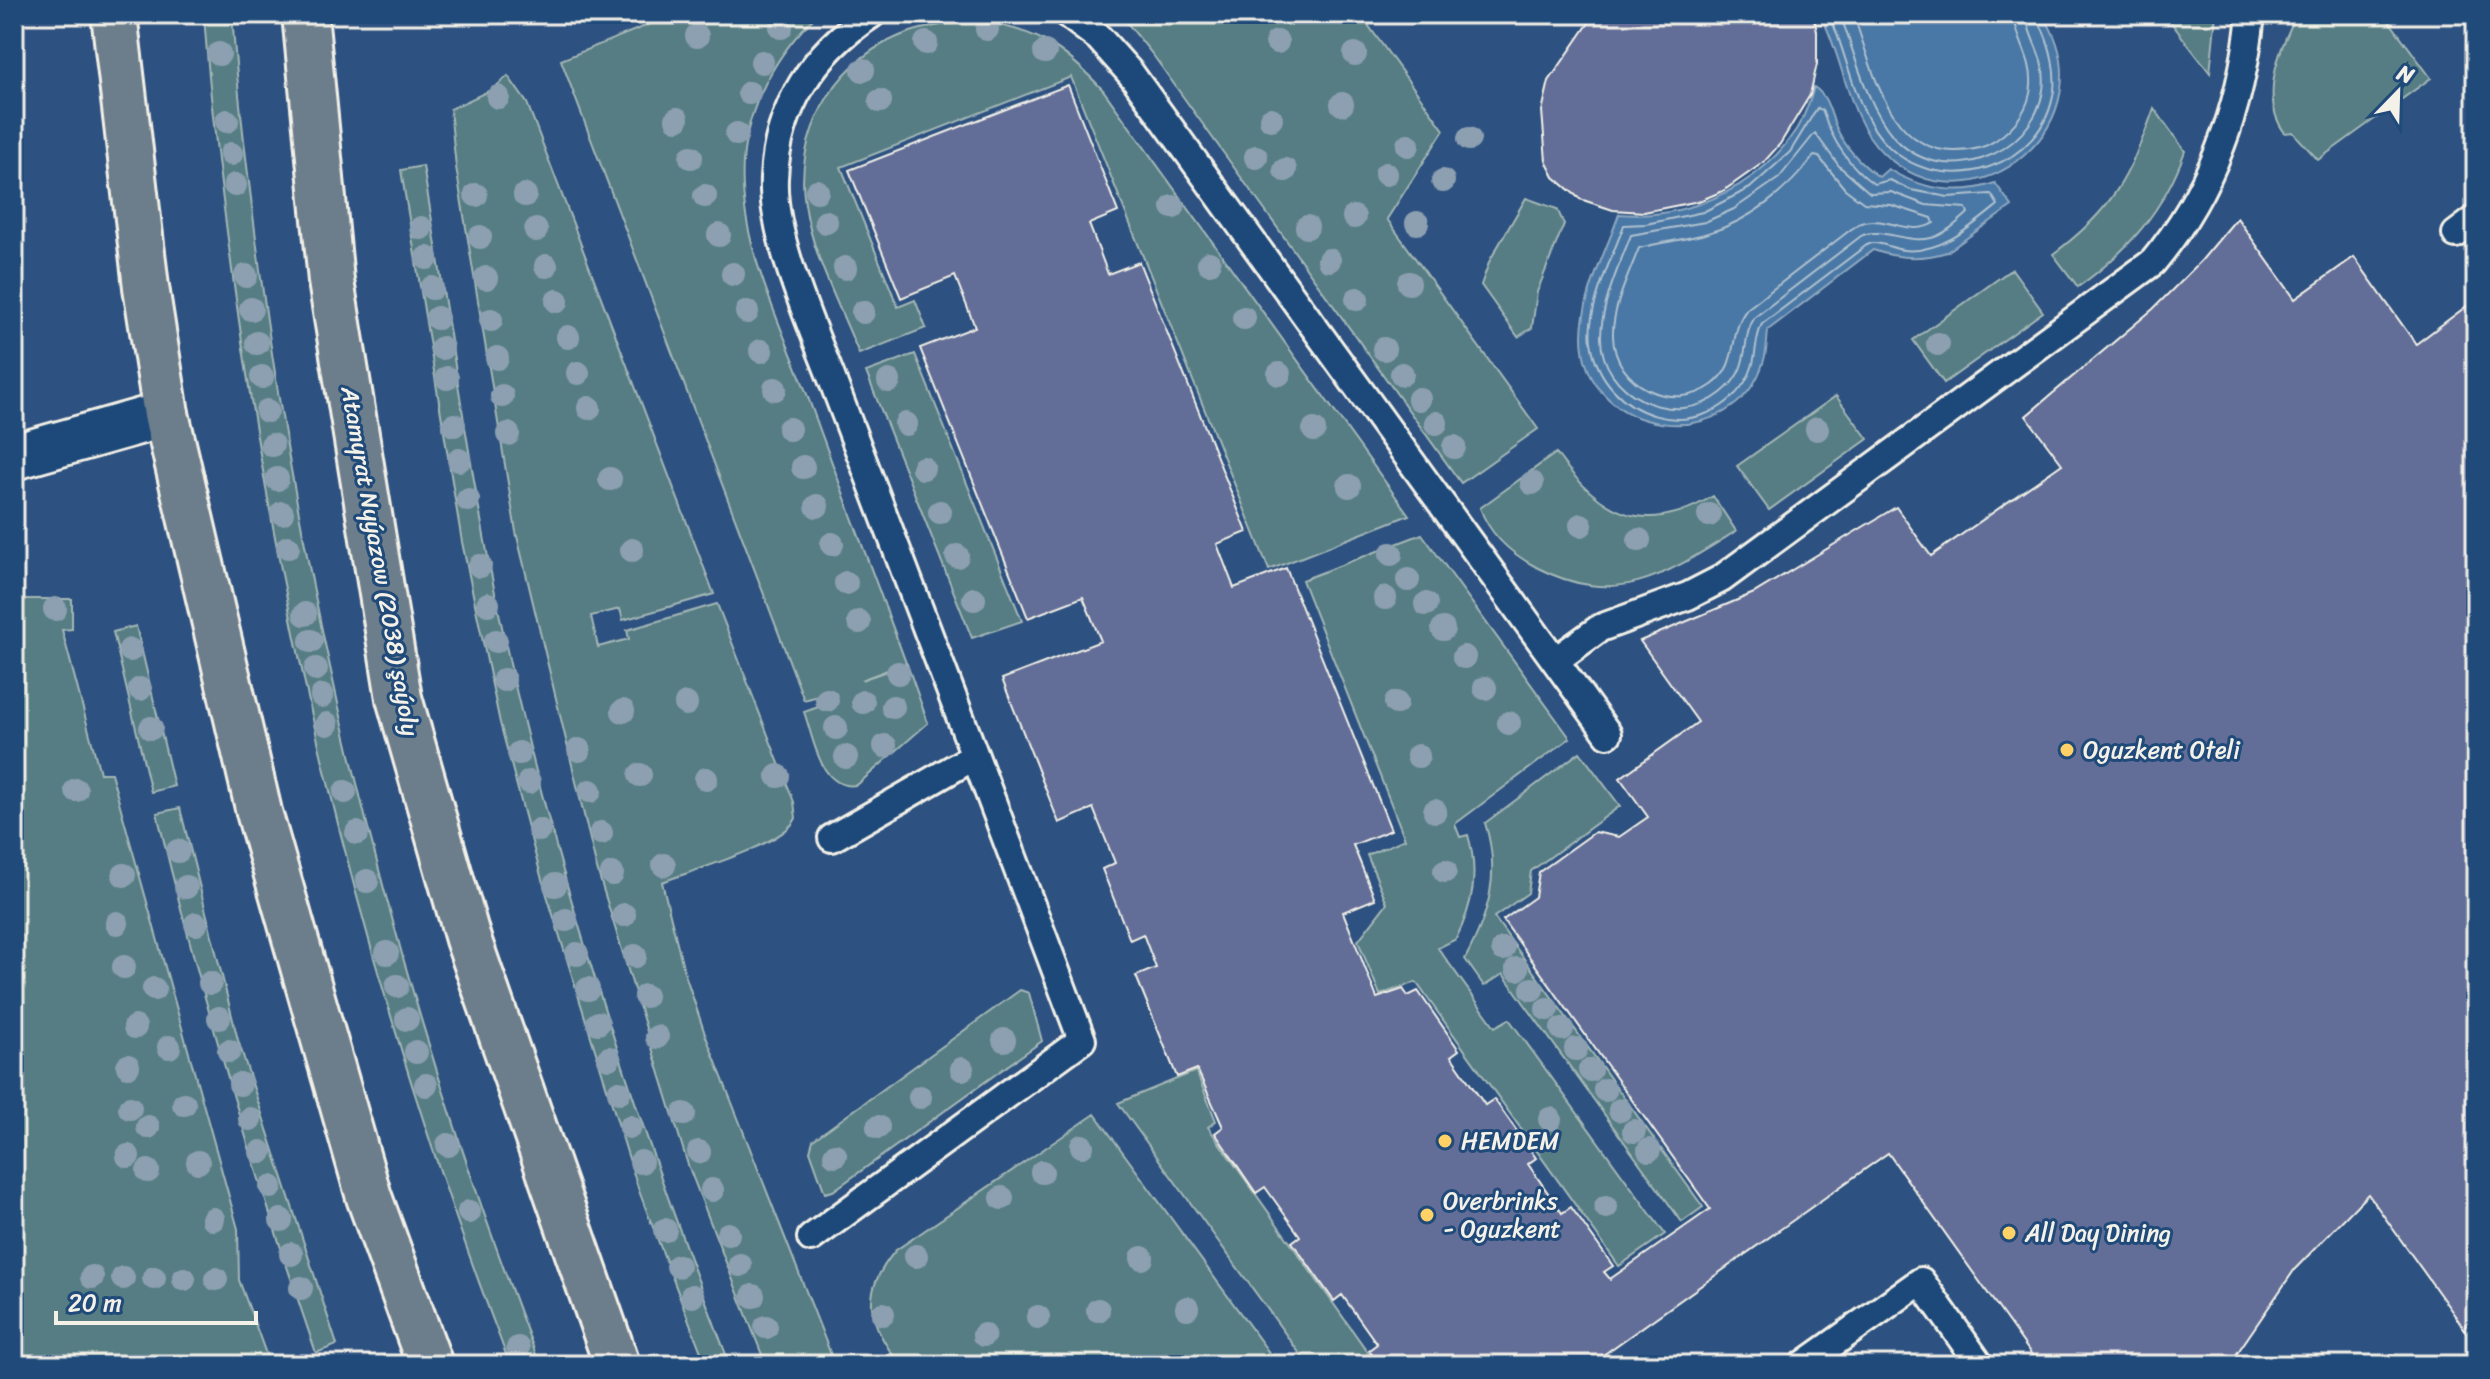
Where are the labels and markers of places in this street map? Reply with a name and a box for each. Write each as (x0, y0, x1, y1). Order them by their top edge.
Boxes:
place label: Oguzkent Oteli (2083, 729, 2241, 771)
marker: Oguzkent Oteli (2058, 741, 2076, 759)
place label: HEMDEM (1461, 1120, 1560, 1162)
marker: HEMDEM (1436, 1132, 1454, 1150)
place label: Overbrinks - Oguzkent (1443, 1180, 1561, 1250)
marker: Overbrinks - Oguzkent (1418, 1206, 1436, 1224)
place label: All Day Dining (2024, 1212, 2171, 1254)
marker: All Day Dining (2000, 1224, 2018, 1242)

